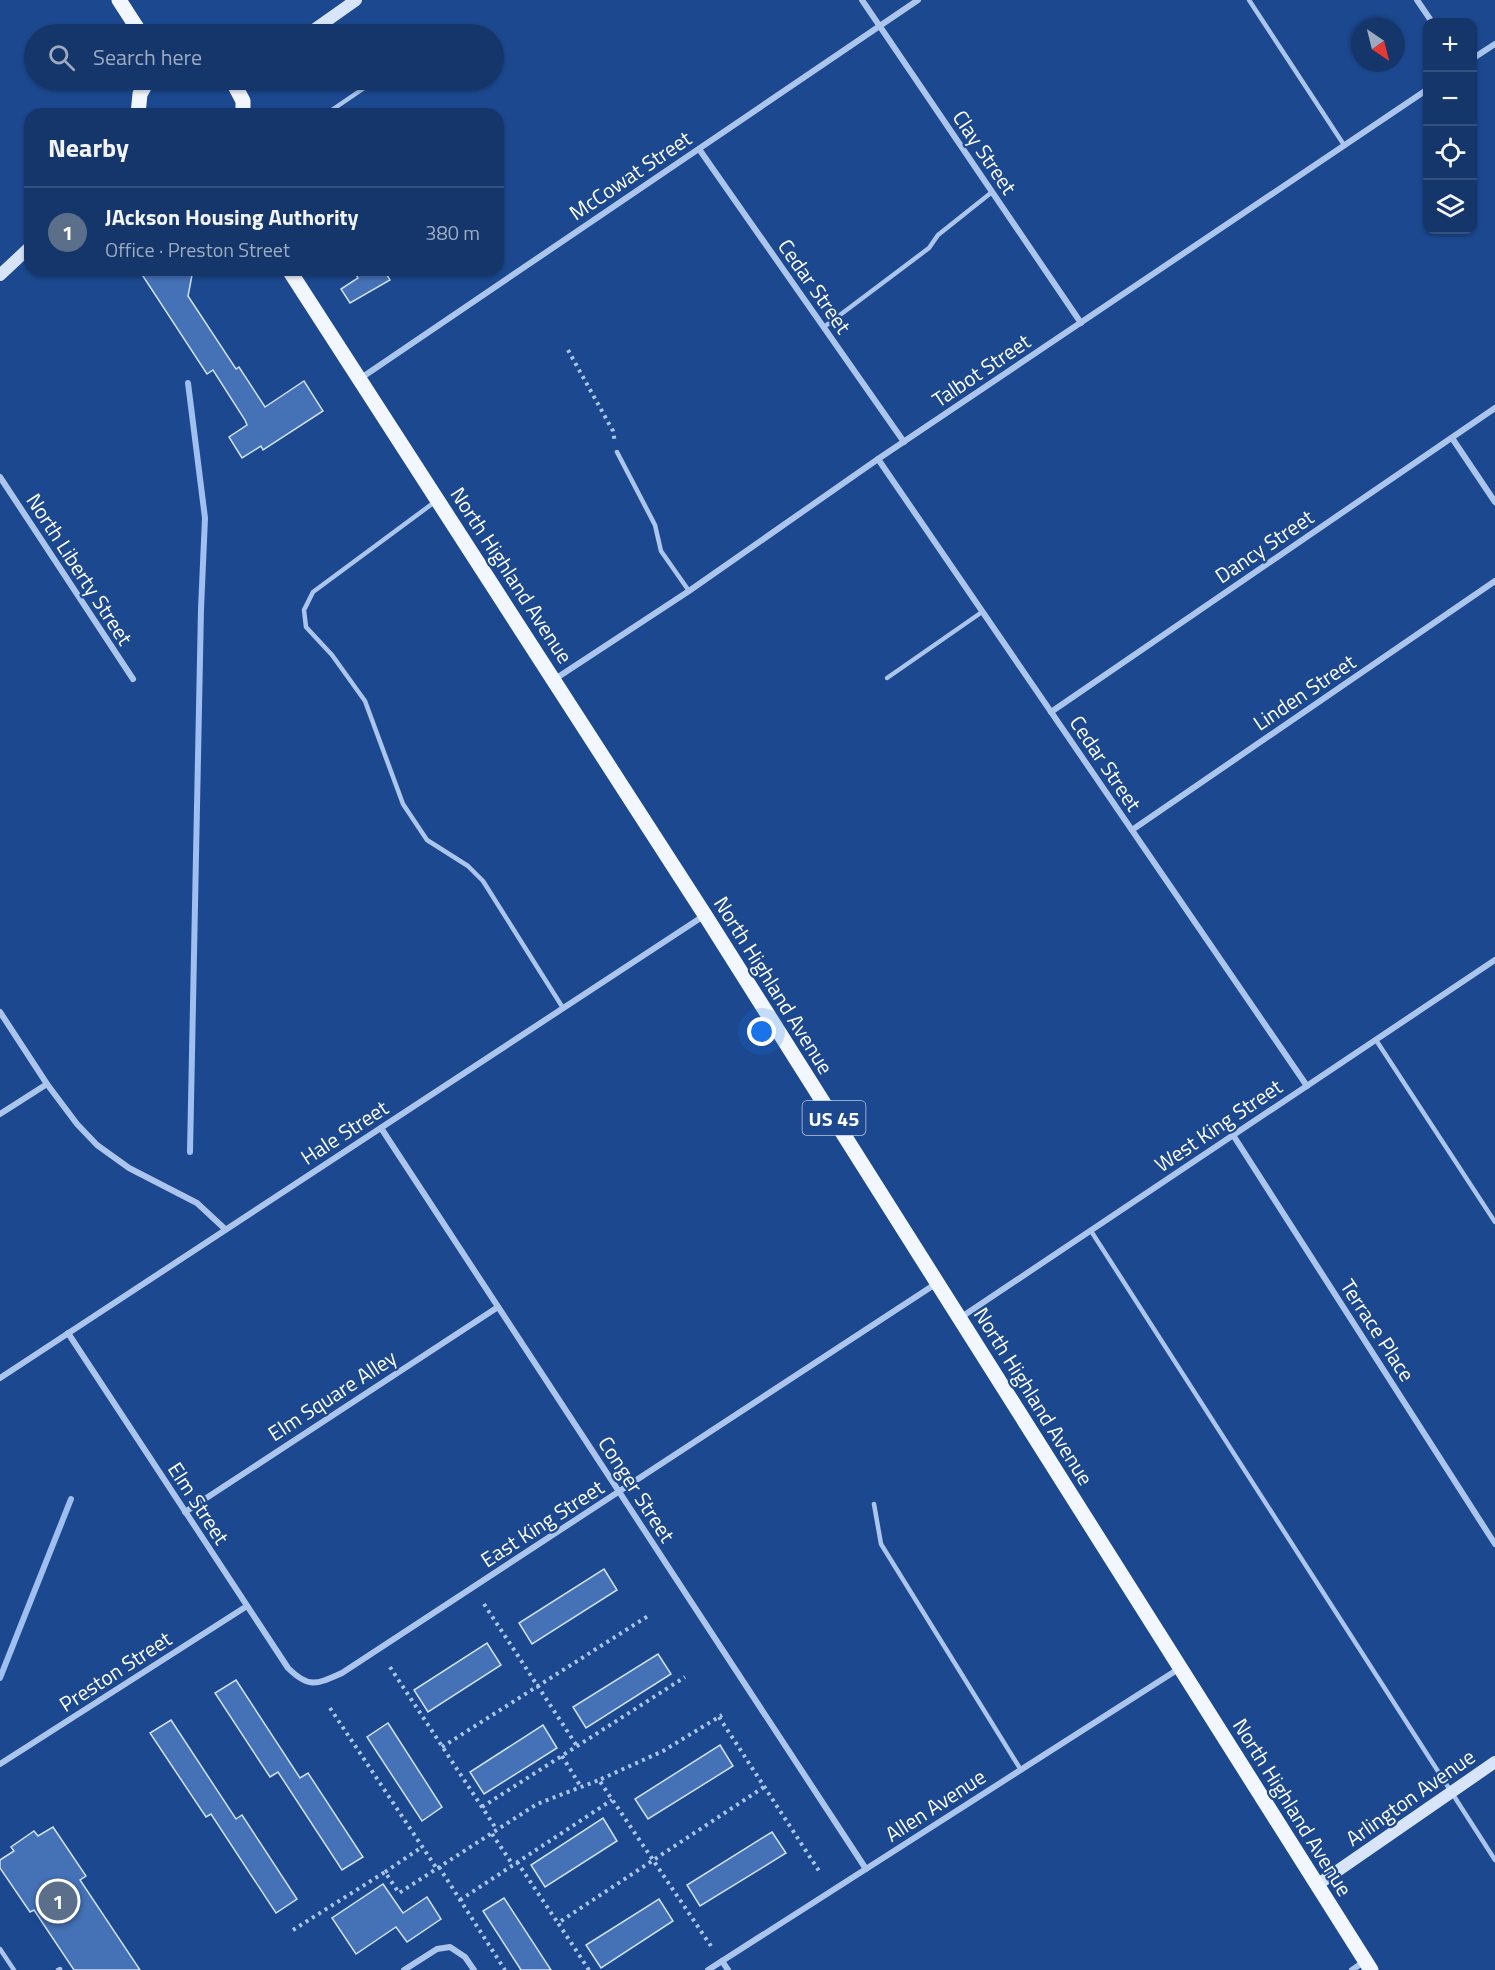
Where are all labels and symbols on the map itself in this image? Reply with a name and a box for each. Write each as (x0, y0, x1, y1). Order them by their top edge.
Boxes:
north arrow (1351, 18, 1405, 72)
street label: Clay Street (945, 103, 1025, 201)
street label: McCowat Street (562, 122, 698, 228)
street label: Cedar Street (770, 232, 860, 341)
street label: Talbot Street (925, 325, 1037, 415)
street label: North Highland Avenue (443, 480, 581, 670)
street label: North Liberty Street (19, 487, 142, 652)
street label: Dancy Street (1208, 501, 1320, 591)
street label: Linden Street (1246, 645, 1362, 738)
street label: Cedar Street (1062, 709, 1150, 818)
street label: North Highland Avenue (706, 890, 842, 1080)
your location (747, 1017, 776, 1046)
street label: West King Street (1148, 1070, 1289, 1180)
street label: Hale Street (294, 1091, 395, 1172)
road number: US 45 (802, 1101, 866, 1135)
street label: Terrace Place (1333, 1272, 1423, 1388)
street label: North Highland Avenue (966, 1301, 1102, 1491)
street label: Elm Square Alley (261, 1341, 403, 1449)
street label: Conger Street (591, 1430, 684, 1549)
street label: Elm Street (160, 1455, 238, 1551)
street label: East King Street (474, 1471, 610, 1575)
street label: Preston Street (52, 1622, 178, 1719)
street label: North Highland Avenue (1225, 1712, 1361, 1902)
street label: Arlington Avenue (1339, 1740, 1481, 1854)
street label: Allen Avenue (878, 1760, 992, 1850)
pin: 1 (38, 1878, 78, 1924)

